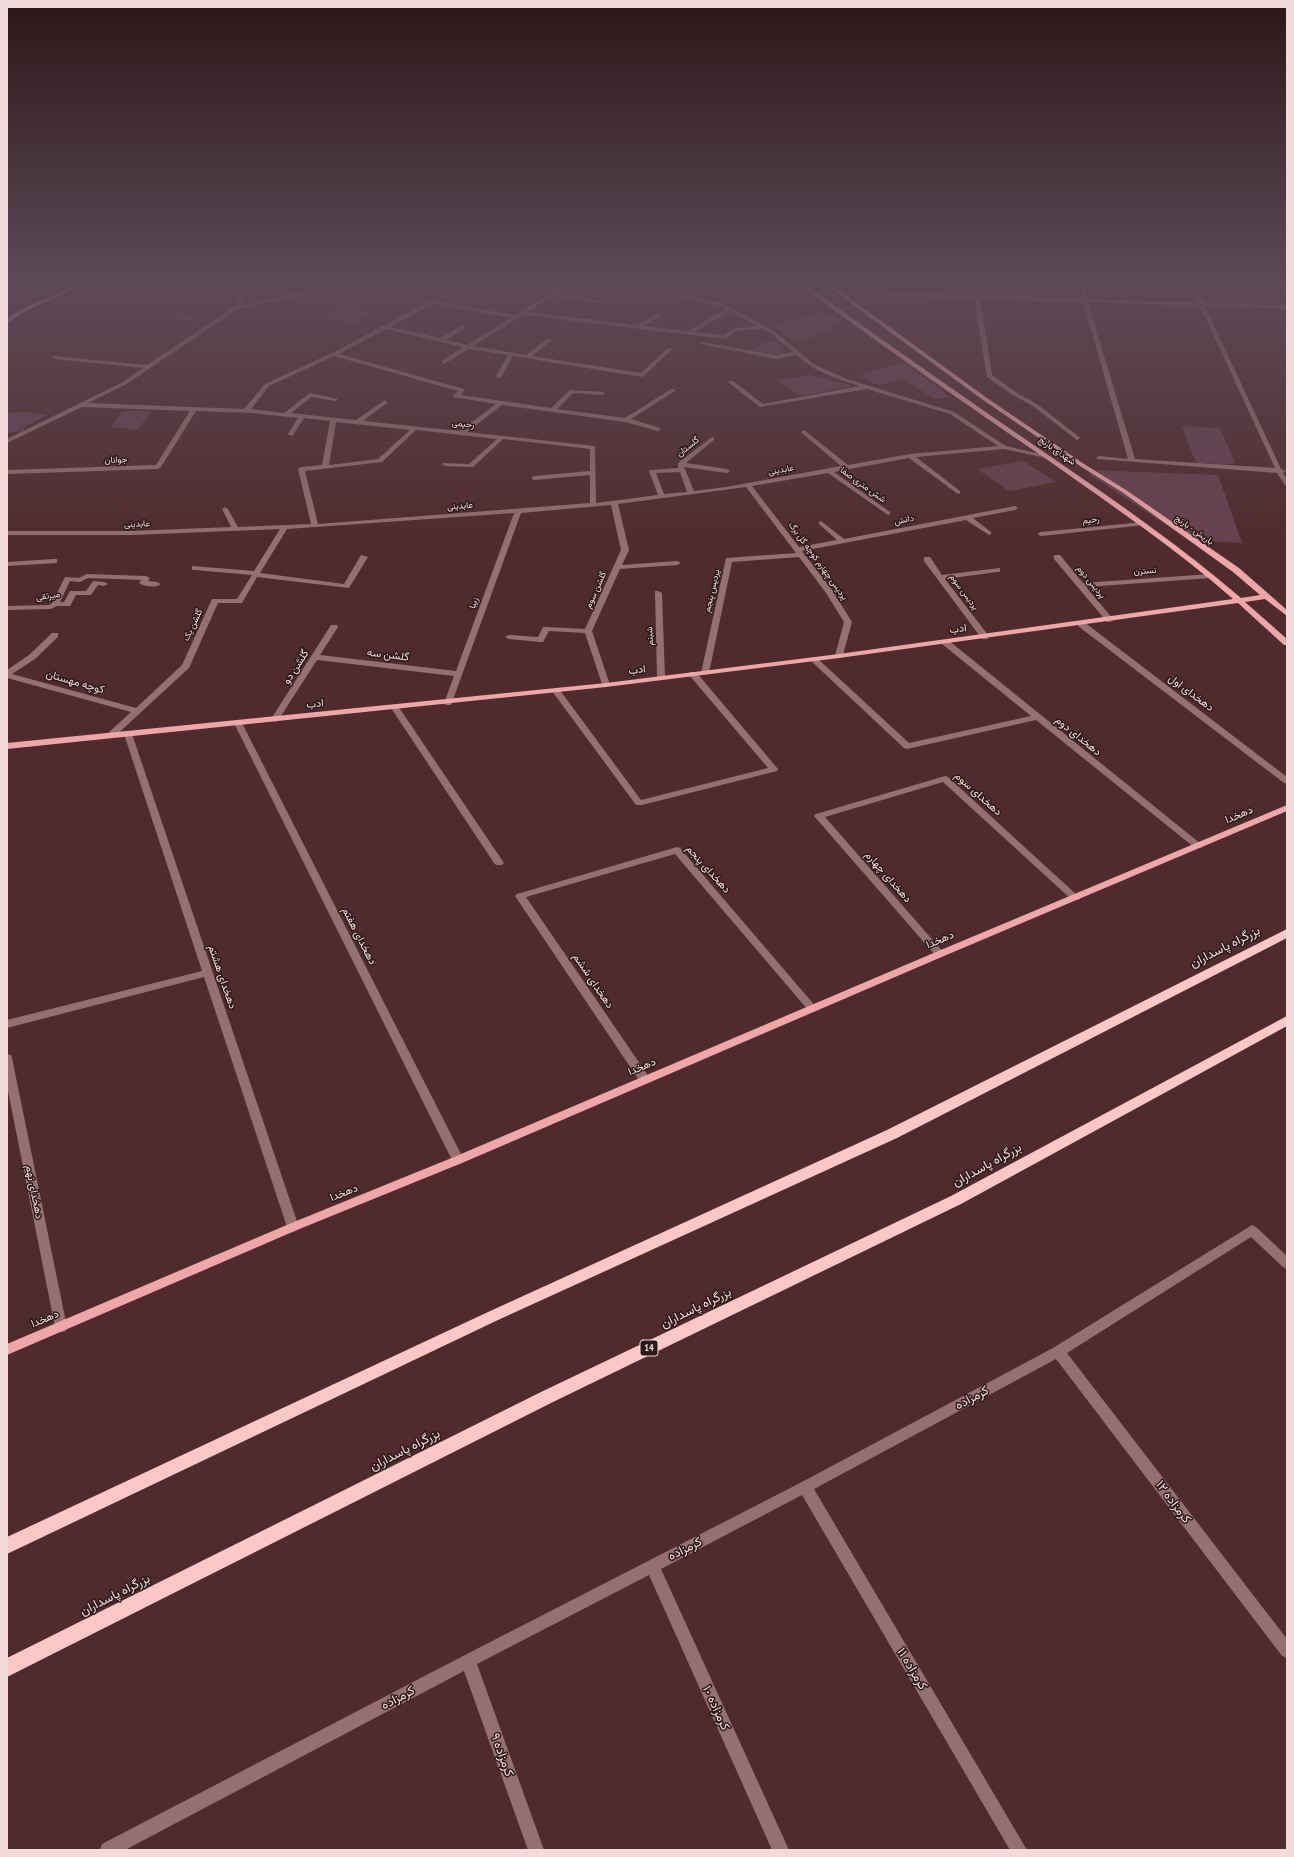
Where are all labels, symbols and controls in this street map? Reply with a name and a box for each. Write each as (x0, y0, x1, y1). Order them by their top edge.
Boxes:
street label: رحیمی (451, 417, 475, 431)
street label: شهدای بارنج (1036, 434, 1078, 468)
street label: گلستان (674, 435, 702, 459)
street label: جوانان (104, 454, 128, 466)
street label: عابدینی (767, 462, 795, 478)
street label: شش متری صفا (838, 465, 888, 505)
street label: عابدینی (447, 500, 473, 512)
street label: دانش (893, 513, 915, 527)
street label: باریش - بارنج (1173, 513, 1215, 547)
street label: رحیم (1082, 514, 1100, 526)
street label: عابدینی (124, 518, 150, 530)
street label: پردیس چهارم کوچه گل برگ (786, 520, 850, 602)
street label: پردیس دوم (1074, 563, 1108, 601)
street label: نسترن (1133, 565, 1157, 577)
street label: پردیس پنجم (702, 568, 722, 614)
street label: گلشن سوم (583, 570, 609, 610)
street label: پردیس سوم (947, 572, 981, 612)
street label: میرتقی (35, 589, 61, 603)
street label: زیبا (467, 596, 481, 610)
street label: گلشن یک (181, 607, 205, 643)
street label: ادب (948, 621, 968, 637)
street label: شبنم (644, 626, 656, 646)
street label: گلشن سه (366, 646, 410, 664)
street label: گلشن دو (280, 647, 312, 687)
street label: ادب (628, 662, 646, 678)
street label: کوچه مهستان (44, 667, 106, 697)
street label: دهخدای اول (1166, 672, 1216, 714)
street label: ادب (306, 697, 324, 711)
street label: دهخدای دوم (1052, 713, 1104, 759)
street label: دهخدای سوم (952, 769, 1004, 819)
street label: دهخدا (1223, 803, 1255, 827)
street label: دهخدای پنجم (683, 842, 733, 896)
street label: دهخدای چهارم (862, 848, 914, 906)
street label: دهخدای هفتم (339, 905, 379, 967)
street label: بزرگراه پاسداران (1187, 923, 1263, 971)
street label: دهخدا (924, 928, 956, 952)
street label: دهخدای هشتم (205, 943, 239, 1011)
street label: دهخدای ششم (570, 951, 616, 1011)
street label: دهخدا (626, 1055, 658, 1079)
street label: بزرگراه پاسداران (950, 1140, 1024, 1190)
street label: دهخدای نهم (22, 1164, 46, 1220)
street label: دهخدا (328, 1181, 360, 1205)
street label: بزرگراه پاسداران (658, 1284, 734, 1332)
street label: دهخدا (29, 1307, 61, 1331)
road number: 14 (640, 1340, 658, 1356)
street label: کرمزاده (952, 1383, 992, 1413)
street label: بزرگراه پاسداران (367, 1426, 443, 1474)
street label: کرمزاده ١٢ (1152, 1478, 1194, 1526)
street label: کرمزاده (665, 1534, 705, 1564)
street label: بزرگراه پاسداران (77, 1571, 153, 1619)
street label: کرمزاده ١١ (893, 1645, 931, 1693)
street label: کرمزاده (378, 1683, 418, 1713)
street label: کرمزاده ١٠ (699, 1683, 733, 1733)
street label: کرمزاده ٩ (487, 1731, 517, 1779)

